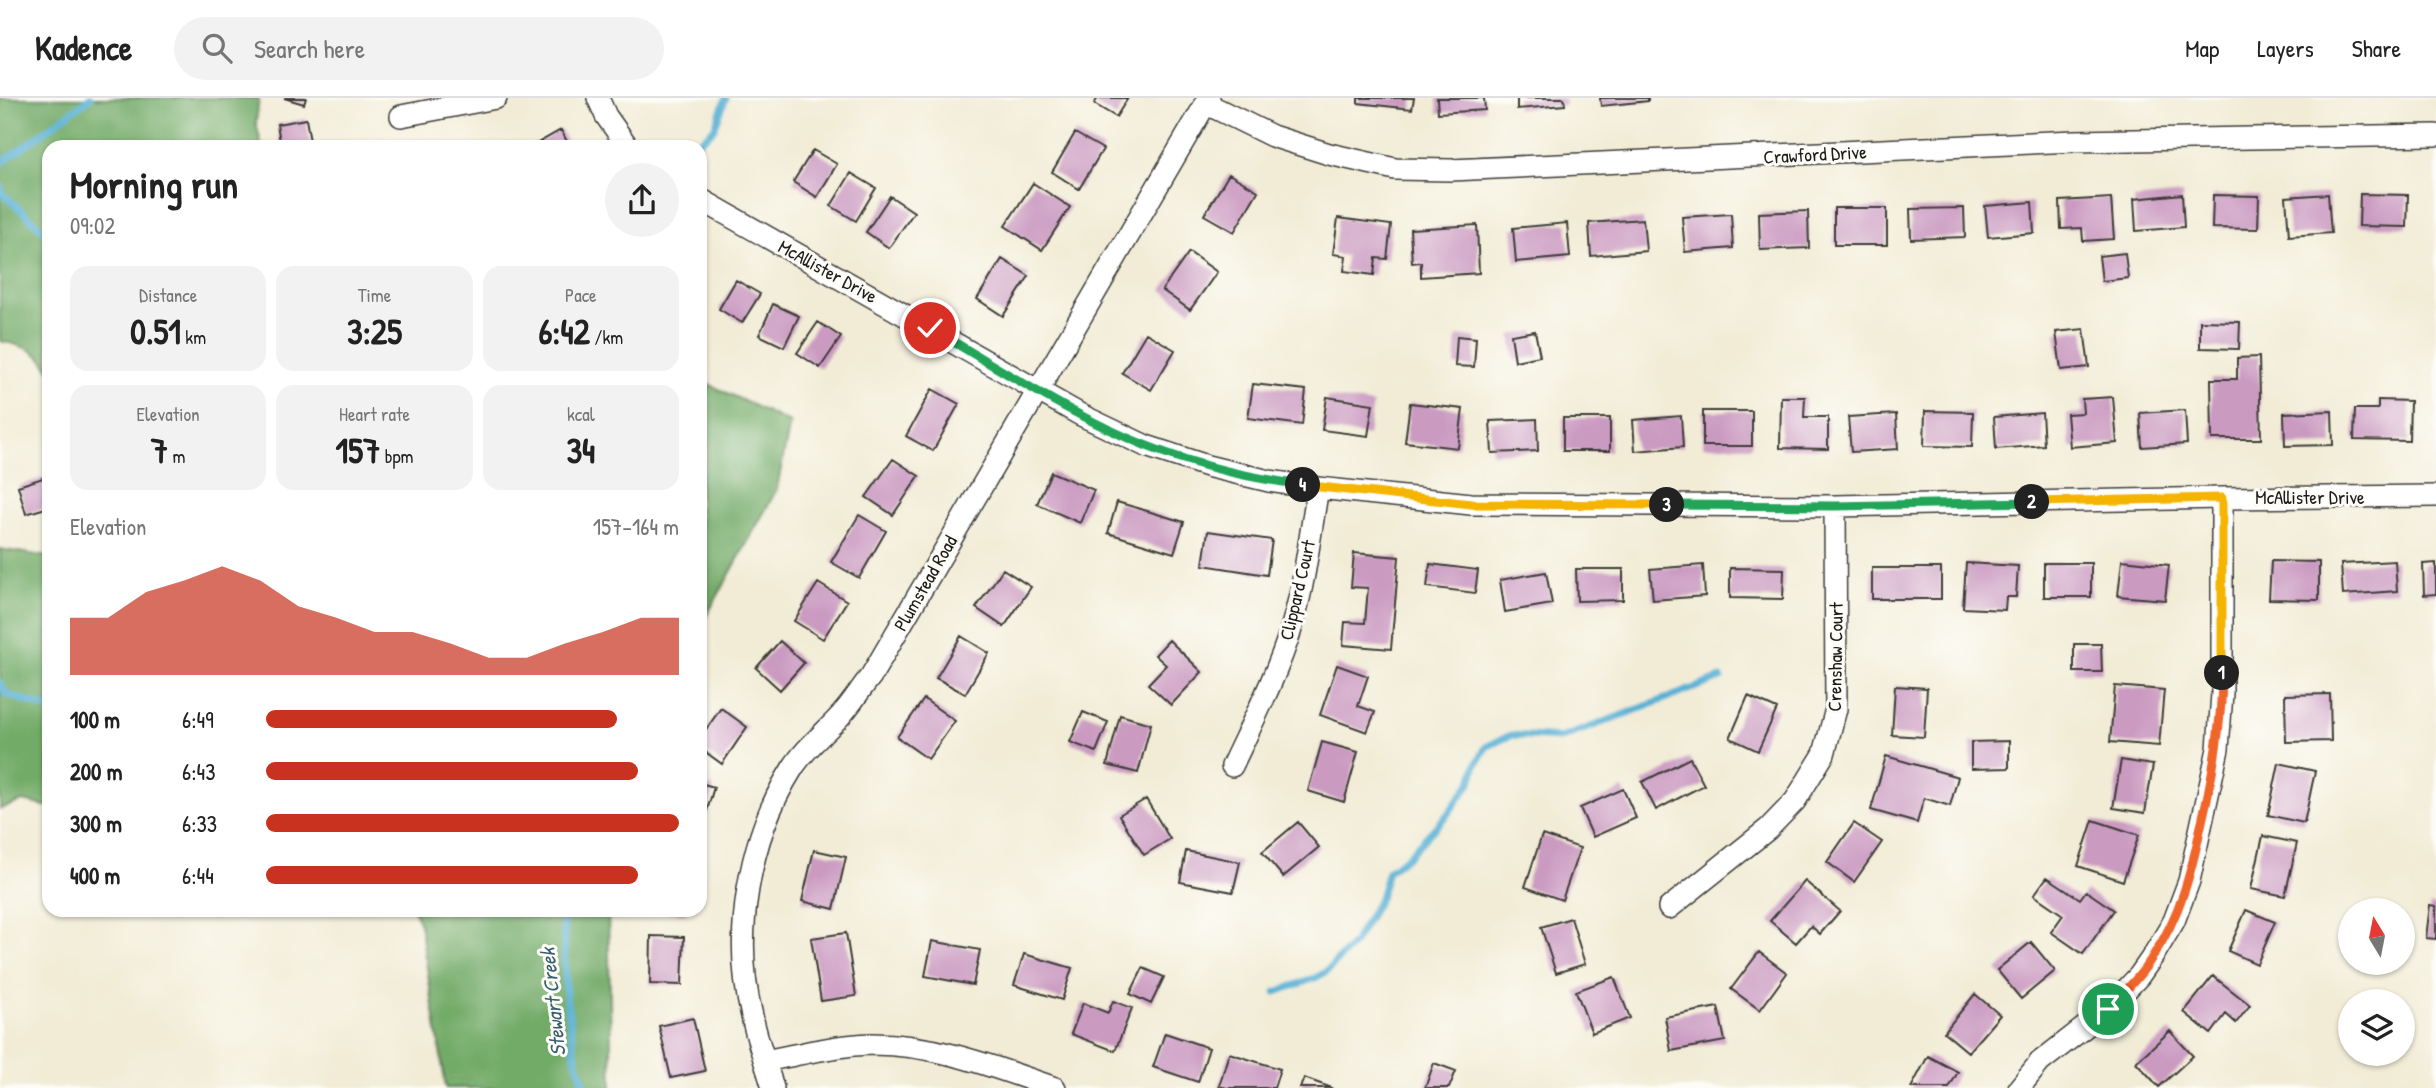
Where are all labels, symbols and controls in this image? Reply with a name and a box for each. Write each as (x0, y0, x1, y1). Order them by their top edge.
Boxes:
search box (174, 17, 664, 80)
text: Kadence (35, 26, 132, 70)
icon: search (198, 29, 236, 67)
text: Search here (254, 31, 365, 66)
text: Map (2185, 32, 2219, 64)
text: Layers (2257, 32, 2314, 64)
text: Share (2352, 32, 2401, 64)
street label: Crawford Drive (1763, 138, 1868, 170)
text: Morning run (70, 158, 238, 210)
button: share (605, 163, 679, 237)
text: 09:02 (70, 210, 115, 241)
street label: McAllister Drive (774, 233, 882, 309)
text: Distance (139, 282, 197, 308)
text: Time (358, 282, 391, 308)
text: Pace (565, 282, 597, 308)
pin (900, 298, 960, 358)
text: 0.51 (130, 308, 181, 355)
text: 3:25 (347, 308, 402, 355)
text: 6:42 (538, 308, 590, 355)
icon: check (911, 309, 949, 347)
text: km (181, 324, 206, 350)
text: /km (590, 324, 623, 350)
text: Elevation (137, 401, 200, 427)
text: Heart rate (339, 401, 410, 427)
text: kcal (567, 401, 595, 427)
text: 7 (151, 427, 168, 474)
text: 157 (335, 427, 380, 474)
text: 34 (566, 427, 595, 474)
text: m (168, 443, 185, 469)
text: bpm (380, 443, 414, 469)
pin: 4 (1286, 468, 1320, 502)
text: 4 (1299, 471, 1306, 497)
pin: 2 (2014, 484, 2050, 520)
street label: McAllister Drive (2255, 484, 2365, 510)
pin: 3 (1650, 488, 1684, 522)
text: 2 (2027, 488, 2036, 514)
text: 3 (1662, 491, 1671, 517)
text: Elevation (70, 511, 146, 542)
text: 157–164 m (593, 511, 679, 542)
street label: Plumstead Road (887, 530, 963, 636)
street label: Clippard Court (1273, 537, 1321, 643)
street label: Crenshaw Court (1821, 602, 1849, 712)
pin: 1 (2204, 656, 2240, 690)
text: 1 (2218, 659, 2225, 685)
text: 100 m (70, 704, 120, 735)
text: 6:49 (182, 704, 214, 735)
text: 200 m (70, 756, 122, 787)
text: 6:43 (182, 756, 215, 787)
text: 300 m (70, 808, 122, 839)
text: 6:33 (182, 808, 217, 839)
text: 400 m (70, 860, 120, 891)
text: 6:44 (182, 860, 214, 891)
north arrow (2338, 898, 2415, 975)
map controls (2338, 898, 2415, 1066)
water label: Stewart Creek (532, 944, 573, 1057)
pin (2078, 979, 2138, 1039)
button: layers (2338, 989, 2415, 1066)
icon: arrive (2089, 990, 2127, 1028)

